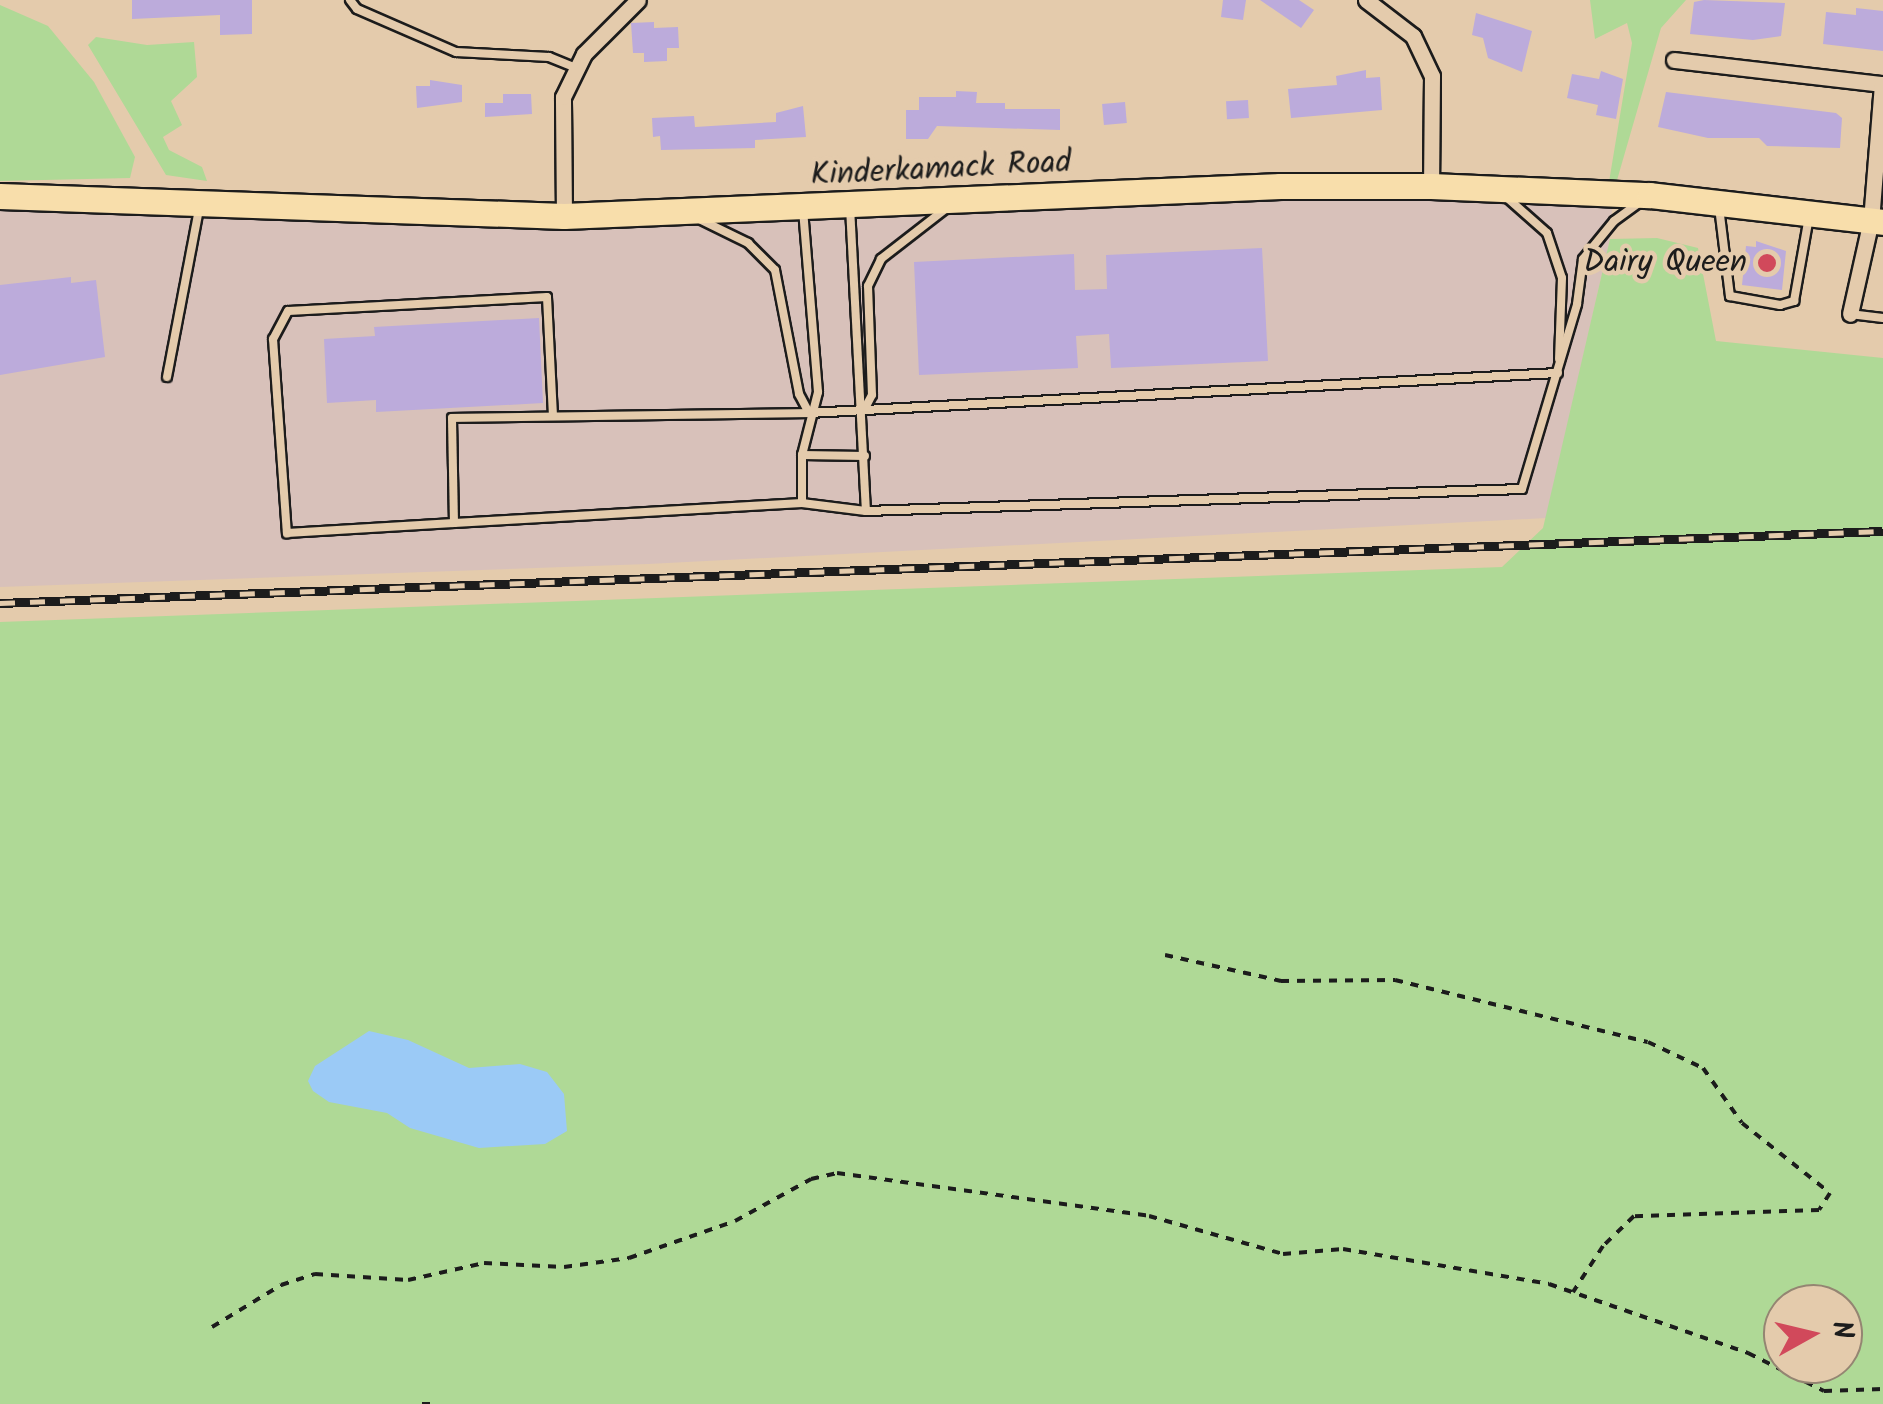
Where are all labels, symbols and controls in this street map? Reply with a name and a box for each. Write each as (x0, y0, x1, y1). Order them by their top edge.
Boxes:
street label: Kinderkamack Road (810, 144, 1072, 196)
place label: Dairy Queen (1584, 244, 1747, 282)
marker: Dairy Queen (1756, 252, 1778, 274)
north arrow (1763, 1284, 1863, 1384)
text: N (1818, 1318, 1865, 1342)

